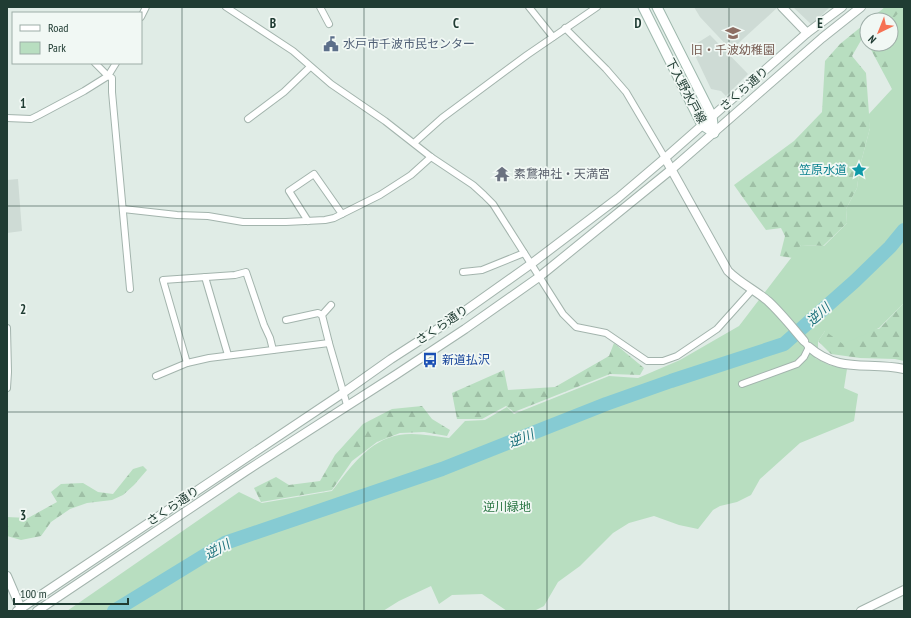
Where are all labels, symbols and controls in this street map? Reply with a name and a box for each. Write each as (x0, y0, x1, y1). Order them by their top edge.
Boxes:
legend (12, 12, 142, 64)
north arrow (859, 12, 899, 52)
text: B (270, 15, 276, 32)
text: C (453, 15, 459, 32)
text: D (635, 15, 642, 32)
text: E (817, 15, 823, 32)
text: Road (48, 20, 68, 35)
school or university icon: 旧・千波幼稚園 (724, 24, 742, 42)
text: N (865, 32, 879, 46)
public building icon: 水戸市千波市民センター (322, 35, 340, 53)
place label: 水戸市千波市民センター (343, 36, 475, 51)
text: Park (48, 40, 66, 55)
place label: 旧・千波幼稚園 (691, 42, 775, 57)
street label: 下入野水戸線 (663, 55, 710, 126)
street label: さくら通り (716, 63, 771, 114)
text: 1 (20, 95, 26, 112)
place icon: 笠原水道 (850, 161, 868, 179)
place label: 笠原水道 (799, 162, 847, 177)
temple icon: 素鵞神社・天満宮 (493, 165, 511, 183)
place label: 素鵞神社・天満宮 (514, 166, 610, 181)
water label: 逆川 (803, 298, 835, 329)
text: 2 (20, 301, 26, 318)
street label: さくら通り (413, 302, 471, 348)
bus stop icon: 新道払沢 (421, 351, 439, 369)
place label: 新道払沢 (442, 352, 490, 367)
water label: 逆川 (506, 425, 538, 451)
street label: さくら通り (144, 483, 202, 529)
park label: 逆川緑地 (483, 499, 531, 514)
text: 3 (20, 507, 26, 524)
water label: 逆川 (202, 535, 234, 563)
scale bar (14, 580, 128, 606)
text: 100 m (20, 586, 47, 601)

